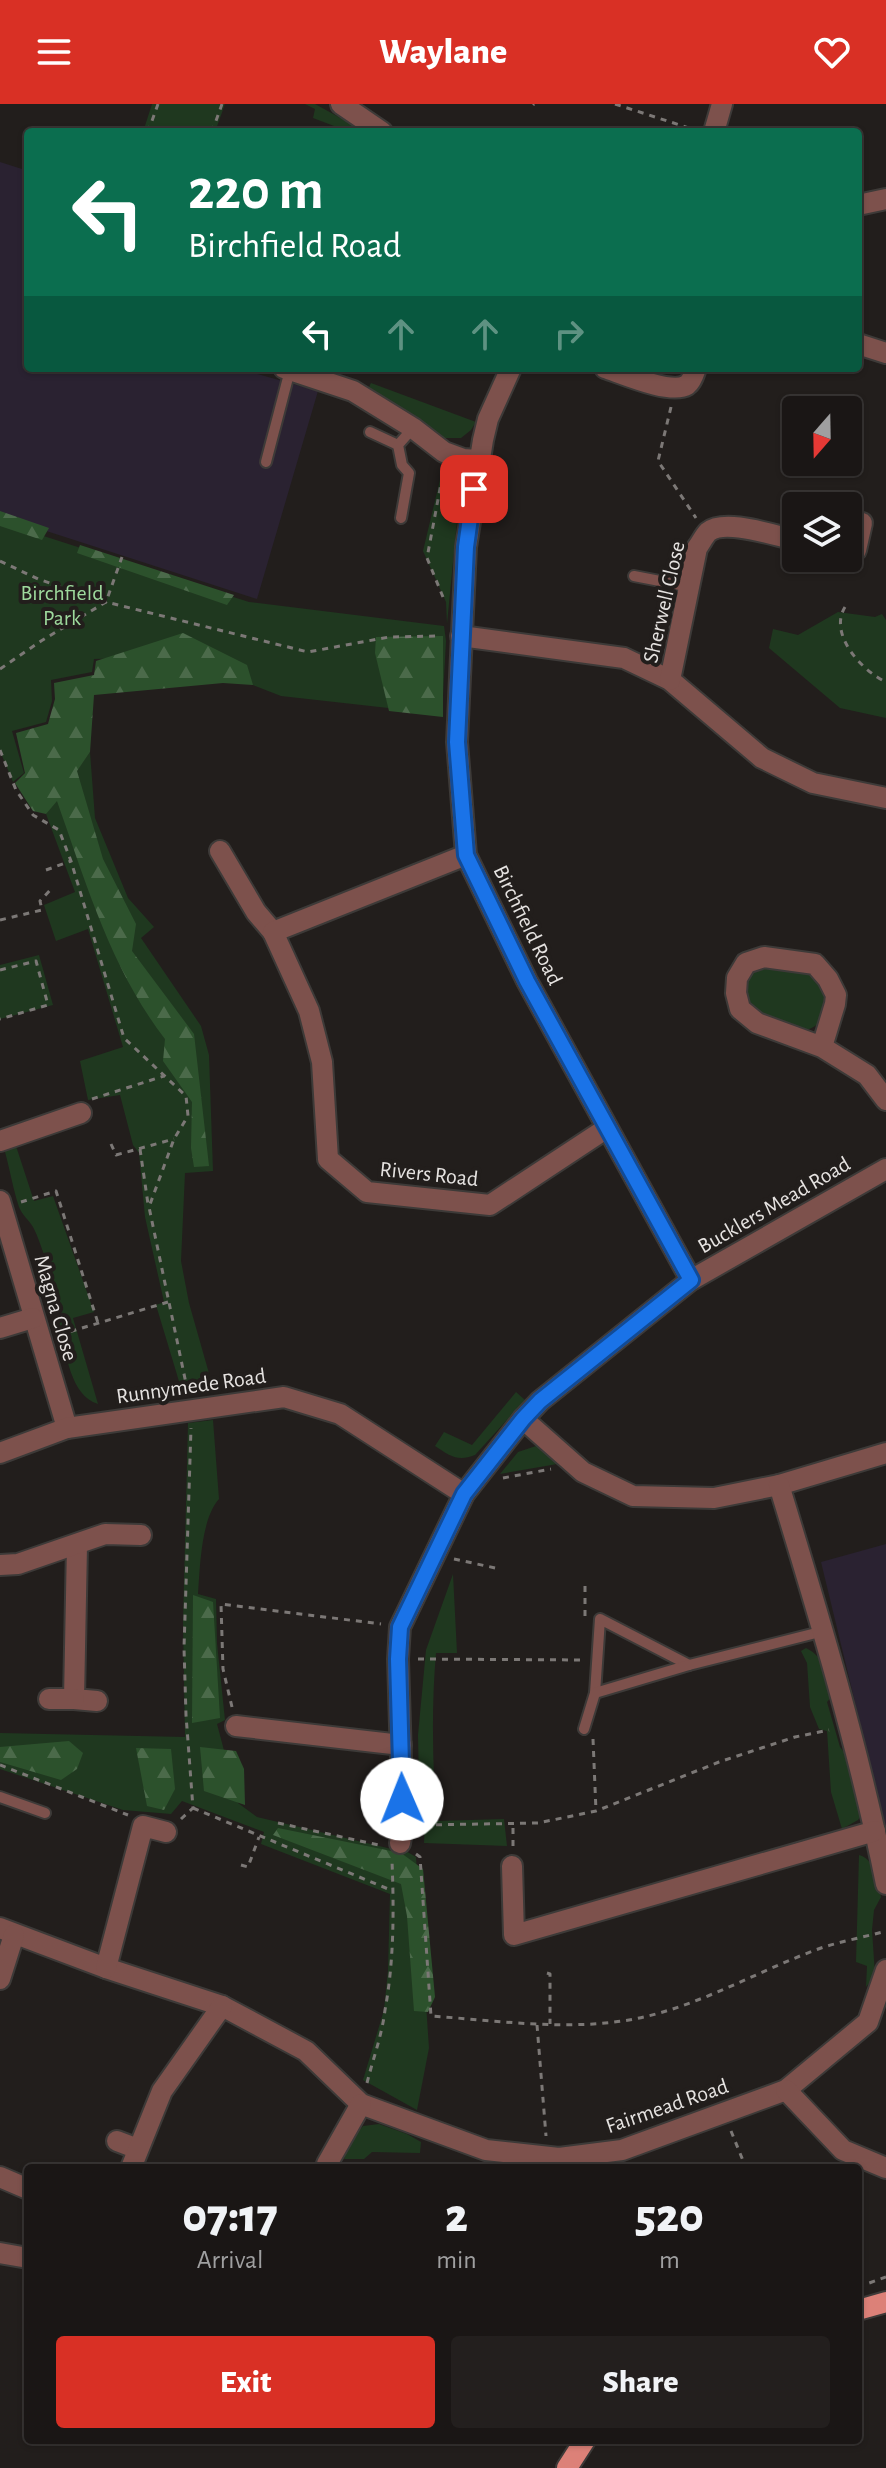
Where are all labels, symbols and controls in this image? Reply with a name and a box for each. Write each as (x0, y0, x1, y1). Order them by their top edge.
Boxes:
icon: menu (32, 30, 76, 74)
icon: heart (810, 30, 854, 74)
text: Waylane (379, 34, 507, 70)
icon: left (56, 160, 160, 264)
text: 220 m (188, 163, 324, 219)
text: Birchfield Road (188, 228, 402, 264)
icon: left (295, 312, 339, 356)
icon: ahead (379, 312, 423, 356)
icon: ahead (463, 312, 507, 356)
icon: right (547, 312, 591, 356)
north arrow (782, 396, 862, 476)
map controls (782, 396, 862, 572)
pin (440, 455, 508, 523)
icon: arrive (452, 467, 496, 511)
button: layers (782, 492, 862, 572)
street label: Sherwell Close (639, 539, 689, 665)
park label: Birchfield Park (20, 582, 104, 629)
street label: Birchfield Road (490, 862, 566, 988)
street label: Bucklers Mead Road (694, 1152, 854, 1258)
street label: Rivers Road (378, 1158, 480, 1190)
street label: Magna Close (30, 1253, 82, 1363)
street label: Runnymede Road (115, 1365, 267, 1407)
position arrow (360, 1757, 444, 1841)
street label: Fairmead Road (603, 2075, 731, 2137)
text: 07:17 (182, 2193, 278, 2241)
text: 2 (445, 2193, 468, 2241)
text: 520 (635, 2193, 704, 2241)
text: Arrival (197, 2247, 264, 2273)
text: min (436, 2247, 477, 2273)
text: m (659, 2247, 680, 2273)
button: Exit (56, 2336, 435, 2428)
button: Share (451, 2336, 830, 2428)

